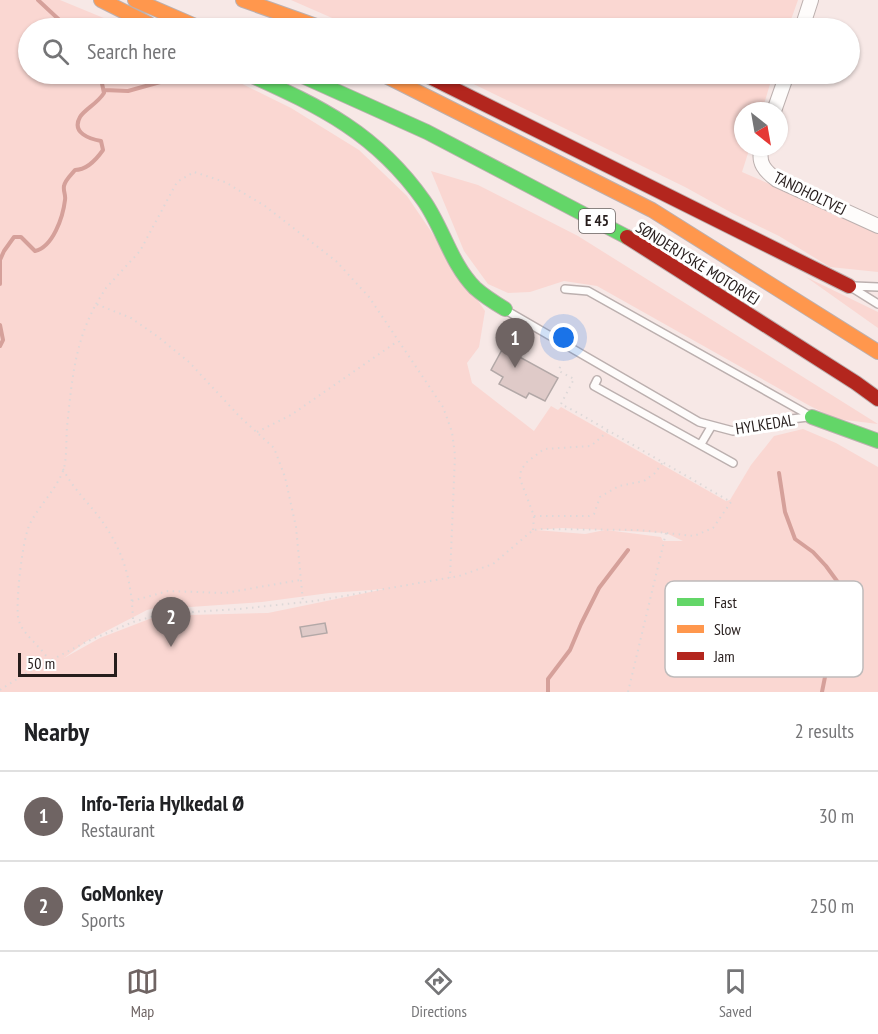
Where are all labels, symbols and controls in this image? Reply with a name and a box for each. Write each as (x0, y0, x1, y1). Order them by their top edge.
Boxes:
search box (18, 18, 860, 84)
icon: search (39, 35, 72, 68)
text: Search here (87, 37, 176, 65)
north arrow (734, 102, 788, 156)
street label: TANDHOLTVEJ (770, 167, 850, 219)
road number: E 45 (579, 209, 615, 233)
street label: SØNDERJYSKE MOTORVEJ (632, 217, 764, 309)
pin: 1 (496, 318, 534, 368)
your location (549, 323, 578, 352)
street label: HYLKEDAL (734, 409, 796, 439)
legend (665, 581, 863, 677)
text: Fast (714, 592, 737, 612)
pin: 2 (152, 598, 190, 647)
text: Slow (714, 619, 741, 639)
text: Jam (713, 646, 735, 666)
scale bar (18, 650, 117, 678)
text: 50 m (27, 653, 55, 673)
text: Nearby (24, 715, 89, 748)
text: 2 results (795, 718, 854, 744)
text: Info-Teria Hylkedal Ø (81, 789, 244, 817)
text: 1 (39, 803, 48, 829)
text: 30 m (819, 803, 854, 829)
text: Restaurant (81, 817, 155, 843)
text: GoMonkey (81, 879, 163, 907)
text: 2 (39, 893, 48, 919)
text: 250 m (810, 893, 854, 919)
text: Sports (81, 907, 125, 933)
tab: Map (126, 965, 159, 1021)
tab: Directions (411, 965, 467, 1021)
tab: Saved (719, 965, 752, 1021)

